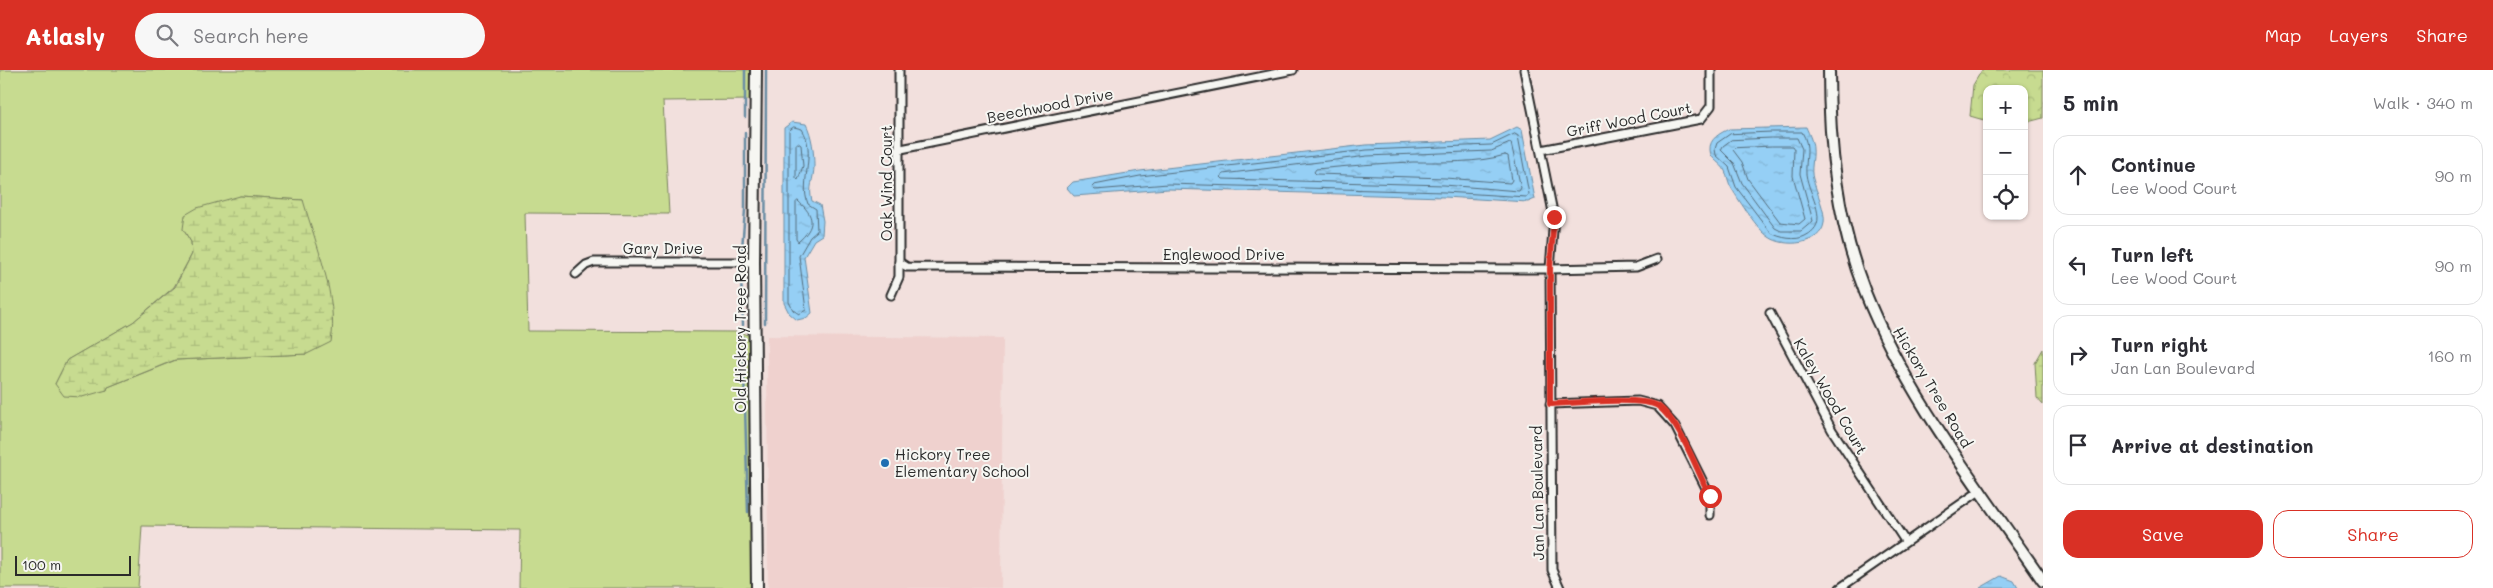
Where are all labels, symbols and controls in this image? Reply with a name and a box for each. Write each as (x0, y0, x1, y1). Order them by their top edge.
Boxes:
search box (135, 13, 485, 58)
text: Atlasly (25, 20, 105, 51)
icon: search (153, 21, 181, 49)
text: Search here (193, 23, 309, 48)
text: Map (2265, 23, 2301, 47)
text: Layers (2329, 23, 2388, 47)
text: Share (2416, 23, 2468, 47)
street label: Beechwood Drive (985, 83, 1115, 127)
map controls (1983, 85, 2028, 220)
button: + (1983, 85, 2028, 130)
text: 5 min (2063, 89, 2119, 116)
text: Walk · 340 m (2373, 92, 2473, 113)
street label: Griff Wood Court (1565, 97, 1693, 141)
street label: Oak Wind Court (876, 125, 896, 241)
button: − (1983, 130, 2028, 175)
text: Continue (2111, 152, 2196, 177)
icon: ahead (2064, 161, 2092, 189)
text: 90 m (2435, 165, 2472, 186)
button: locate (1983, 175, 2028, 220)
text: Lee Wood Court (2111, 177, 2237, 198)
route end (1543, 206, 1566, 229)
street label: Gary Drive (623, 238, 703, 258)
text: Turn left (2111, 242, 2194, 267)
street label: Englewood Drive (1163, 244, 1285, 264)
street label: Old Hickory Tree Road (730, 245, 750, 413)
icon: left (2064, 251, 2092, 279)
text: 90 m (2435, 255, 2472, 276)
text: Lee Wood Court (2111, 267, 2237, 288)
street label: Hickory Tree Road (1889, 323, 1977, 451)
text: Turn right (2111, 332, 2208, 357)
street label: Kaley Wood Court (1790, 334, 1872, 458)
icon: right (2064, 341, 2092, 369)
text: 160 m (2427, 345, 2472, 366)
text: Jan Lan Boulevard (2111, 357, 2255, 378)
street label: Jan Lan Boulevard (1526, 425, 1548, 561)
icon: arrive (2064, 431, 2092, 459)
text: Arrive at destination (2111, 433, 2314, 458)
place label: Hickory Tree Elementary School (895, 444, 1030, 481)
marker: Hickory Tree Elementary School (879, 457, 891, 469)
route start (1699, 485, 1722, 508)
button: Save (2063, 510, 2263, 558)
button: Share (2273, 510, 2473, 558)
scale bar (15, 553, 131, 576)
text: 100 m (22, 555, 61, 574)

